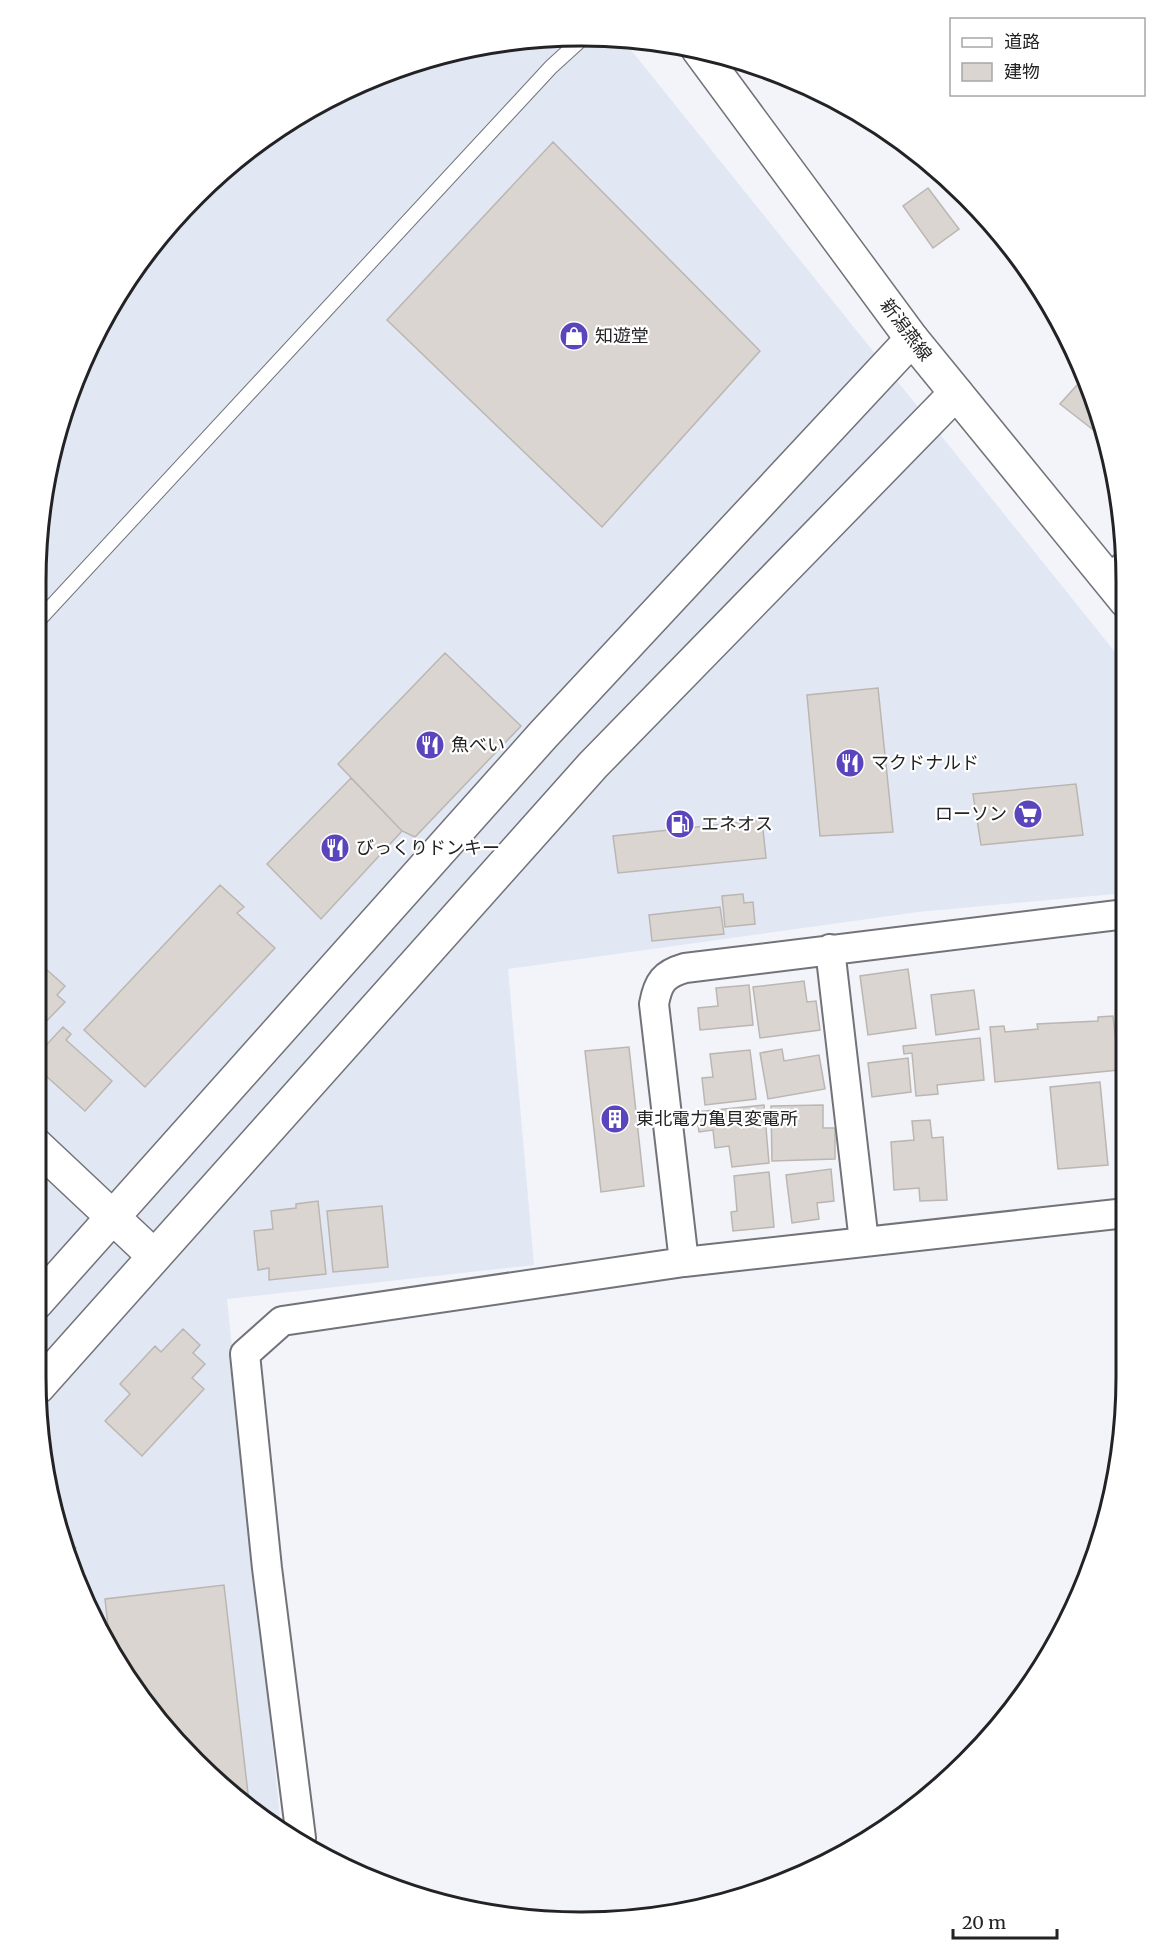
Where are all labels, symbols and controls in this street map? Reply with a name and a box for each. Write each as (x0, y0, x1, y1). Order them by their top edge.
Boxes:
legend (950, 18, 1145, 96)
text: 道路 (1004, 30, 1040, 53)
text: 建物 (1004, 60, 1040, 83)
street label: 新潟燕線 (876, 294, 937, 365)
shop icon: 知遊堂 (558, 320, 590, 352)
place label: 知遊堂 (595, 324, 649, 347)
restaurant icon: 魚べい (414, 729, 446, 761)
place label: 魚べい (451, 733, 505, 756)
restaurant icon: マクドナルド (834, 747, 866, 779)
place label: マクドナルド (871, 751, 979, 774)
supermarket icon: ローソン (1012, 798, 1044, 830)
place label: ローソン (935, 802, 1007, 825)
fuel station icon: エネオス (664, 808, 696, 840)
place label: エネオス (701, 812, 773, 835)
restaurant icon: びっくりドンキー (319, 832, 351, 864)
place label: びっくりドンキー (356, 836, 500, 859)
building icon: 東北電力亀貝変電所 (599, 1103, 631, 1135)
place label: 東北電力亀貝変電所 (636, 1107, 798, 1130)
scale bar (953, 1902, 1056, 1940)
text: 20 m (962, 1911, 1006, 1934)

